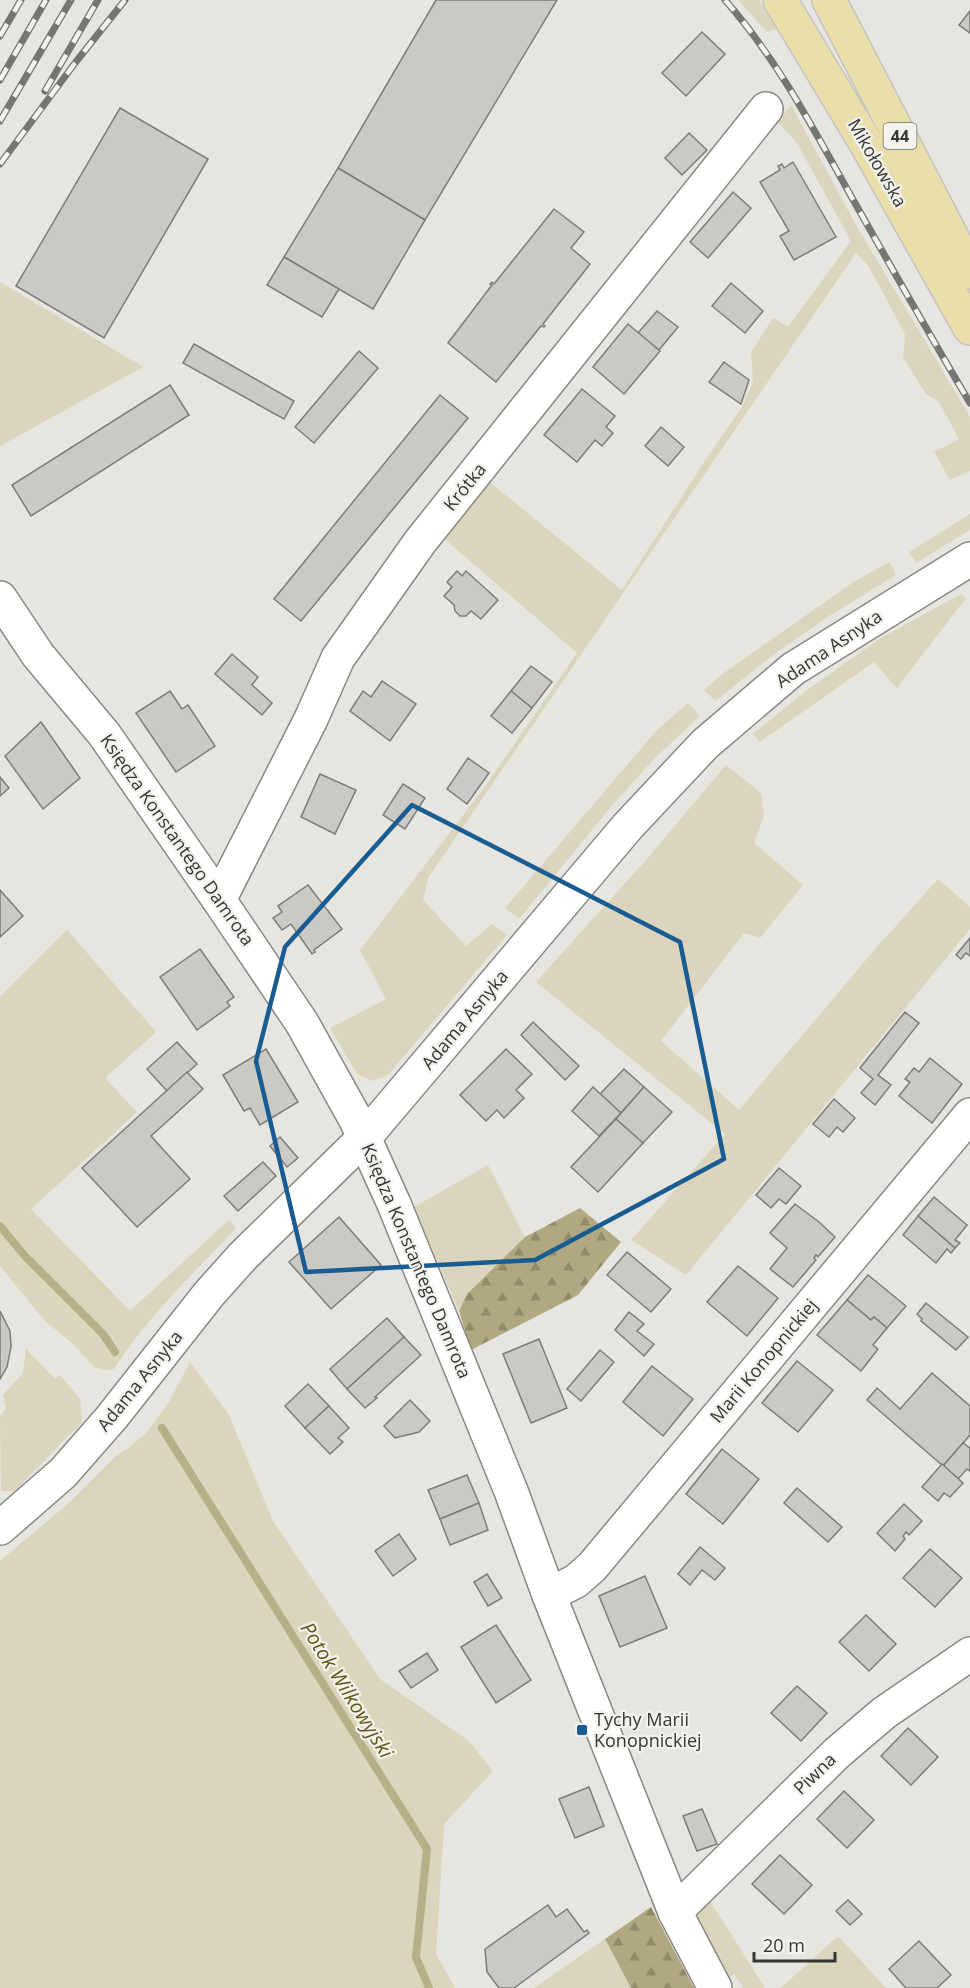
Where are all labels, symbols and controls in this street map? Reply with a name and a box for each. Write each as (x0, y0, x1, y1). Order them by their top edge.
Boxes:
street label: Mikołowska (843, 114, 913, 211)
road number: 44 (884, 123, 916, 149)
street label: Krótka (438, 457, 491, 515)
street label: Adama Asnyka (771, 604, 886, 693)
street label: Księdza Konstantego Damrota (95, 729, 260, 950)
street label: Adama Asnyka (415, 964, 513, 1074)
street label: Księdza Konstantego Damrota (356, 1139, 477, 1382)
street label: Marii Konopnickiej (704, 1293, 822, 1427)
street label: Adama Asnyka (91, 1325, 187, 1436)
water label: Potok Wilkowyjski (295, 1617, 401, 1764)
place label: Tychy Marii Konopnickiej (594, 1707, 702, 1752)
marker: Tychy Marii Konopnickiej (575, 1723, 589, 1737)
street label: Piwna (788, 1747, 841, 1799)
scale bar (754, 1925, 835, 1963)
text: 20 m (763, 1933, 805, 1957)

